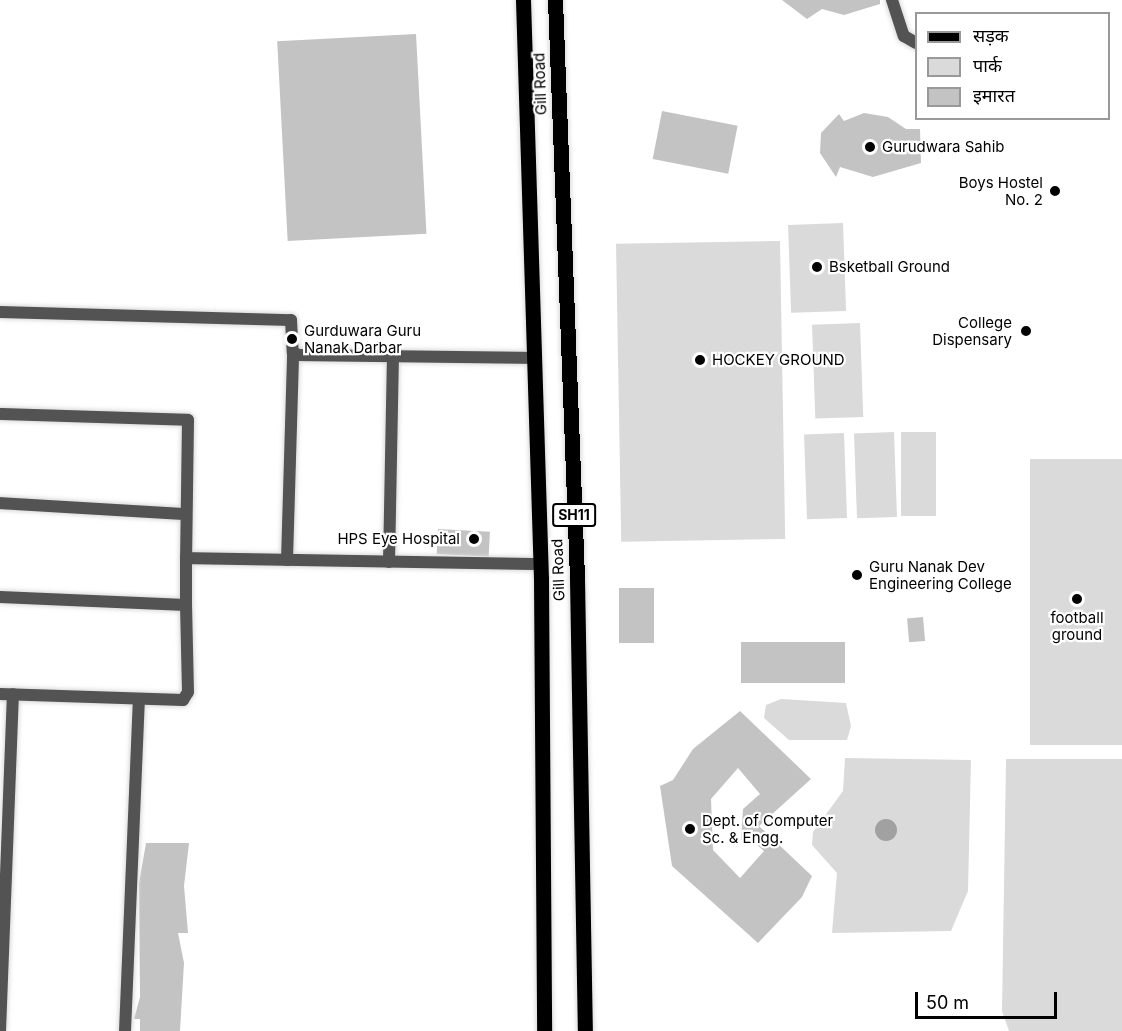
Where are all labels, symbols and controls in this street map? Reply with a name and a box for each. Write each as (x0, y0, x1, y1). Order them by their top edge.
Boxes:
legend (915, 12, 1110, 120)
text: सड़क (973, 25, 1009, 46)
street label: Gill Road (530, 52, 550, 116)
text: पार्क (973, 55, 1002, 76)
text: इमारत (973, 85, 1015, 106)
place label: Gurudwara Sahib (882, 138, 1004, 156)
marker: Gurudwara Sahib (863, 140, 877, 154)
place label: Boys Hostel No. 2 (959, 173, 1043, 208)
marker: Boys Hostel No. 2 (1048, 184, 1062, 198)
place label: Bsketball Ground (829, 258, 950, 276)
marker: Bsketball Ground (810, 260, 824, 274)
place label: College Dispensary (932, 313, 1012, 348)
place label: Gurduwara Guru Nanak Darbar (304, 321, 421, 356)
marker: College Dispensary (1017, 322, 1035, 340)
marker: Gurduwara Guru Nanak Darbar (285, 332, 299, 346)
place label: HOCKEY GROUND (712, 351, 845, 369)
marker: HOCKEY GROUND (693, 353, 707, 367)
road number: SH11 (552, 504, 596, 526)
place label: HPS Eye Hospital (337, 530, 460, 548)
marker: HPS Eye Hospital (465, 530, 483, 548)
street label: Gill Road (548, 538, 568, 602)
place label: Guru Nanak Dev Engineering College (869, 557, 1012, 592)
marker: Guru Nanak Dev Engineering College (850, 568, 864, 582)
marker: football ground (1070, 592, 1084, 606)
place label: football ground (1050, 608, 1104, 643)
place label: Dept. of Computer Sc. & Engg. (702, 811, 833, 846)
marker: Dept. of Computer Sc. & Engg. (683, 822, 697, 836)
scale bar (918, 980, 1060, 1018)
text: 50 m (926, 992, 969, 1013)

